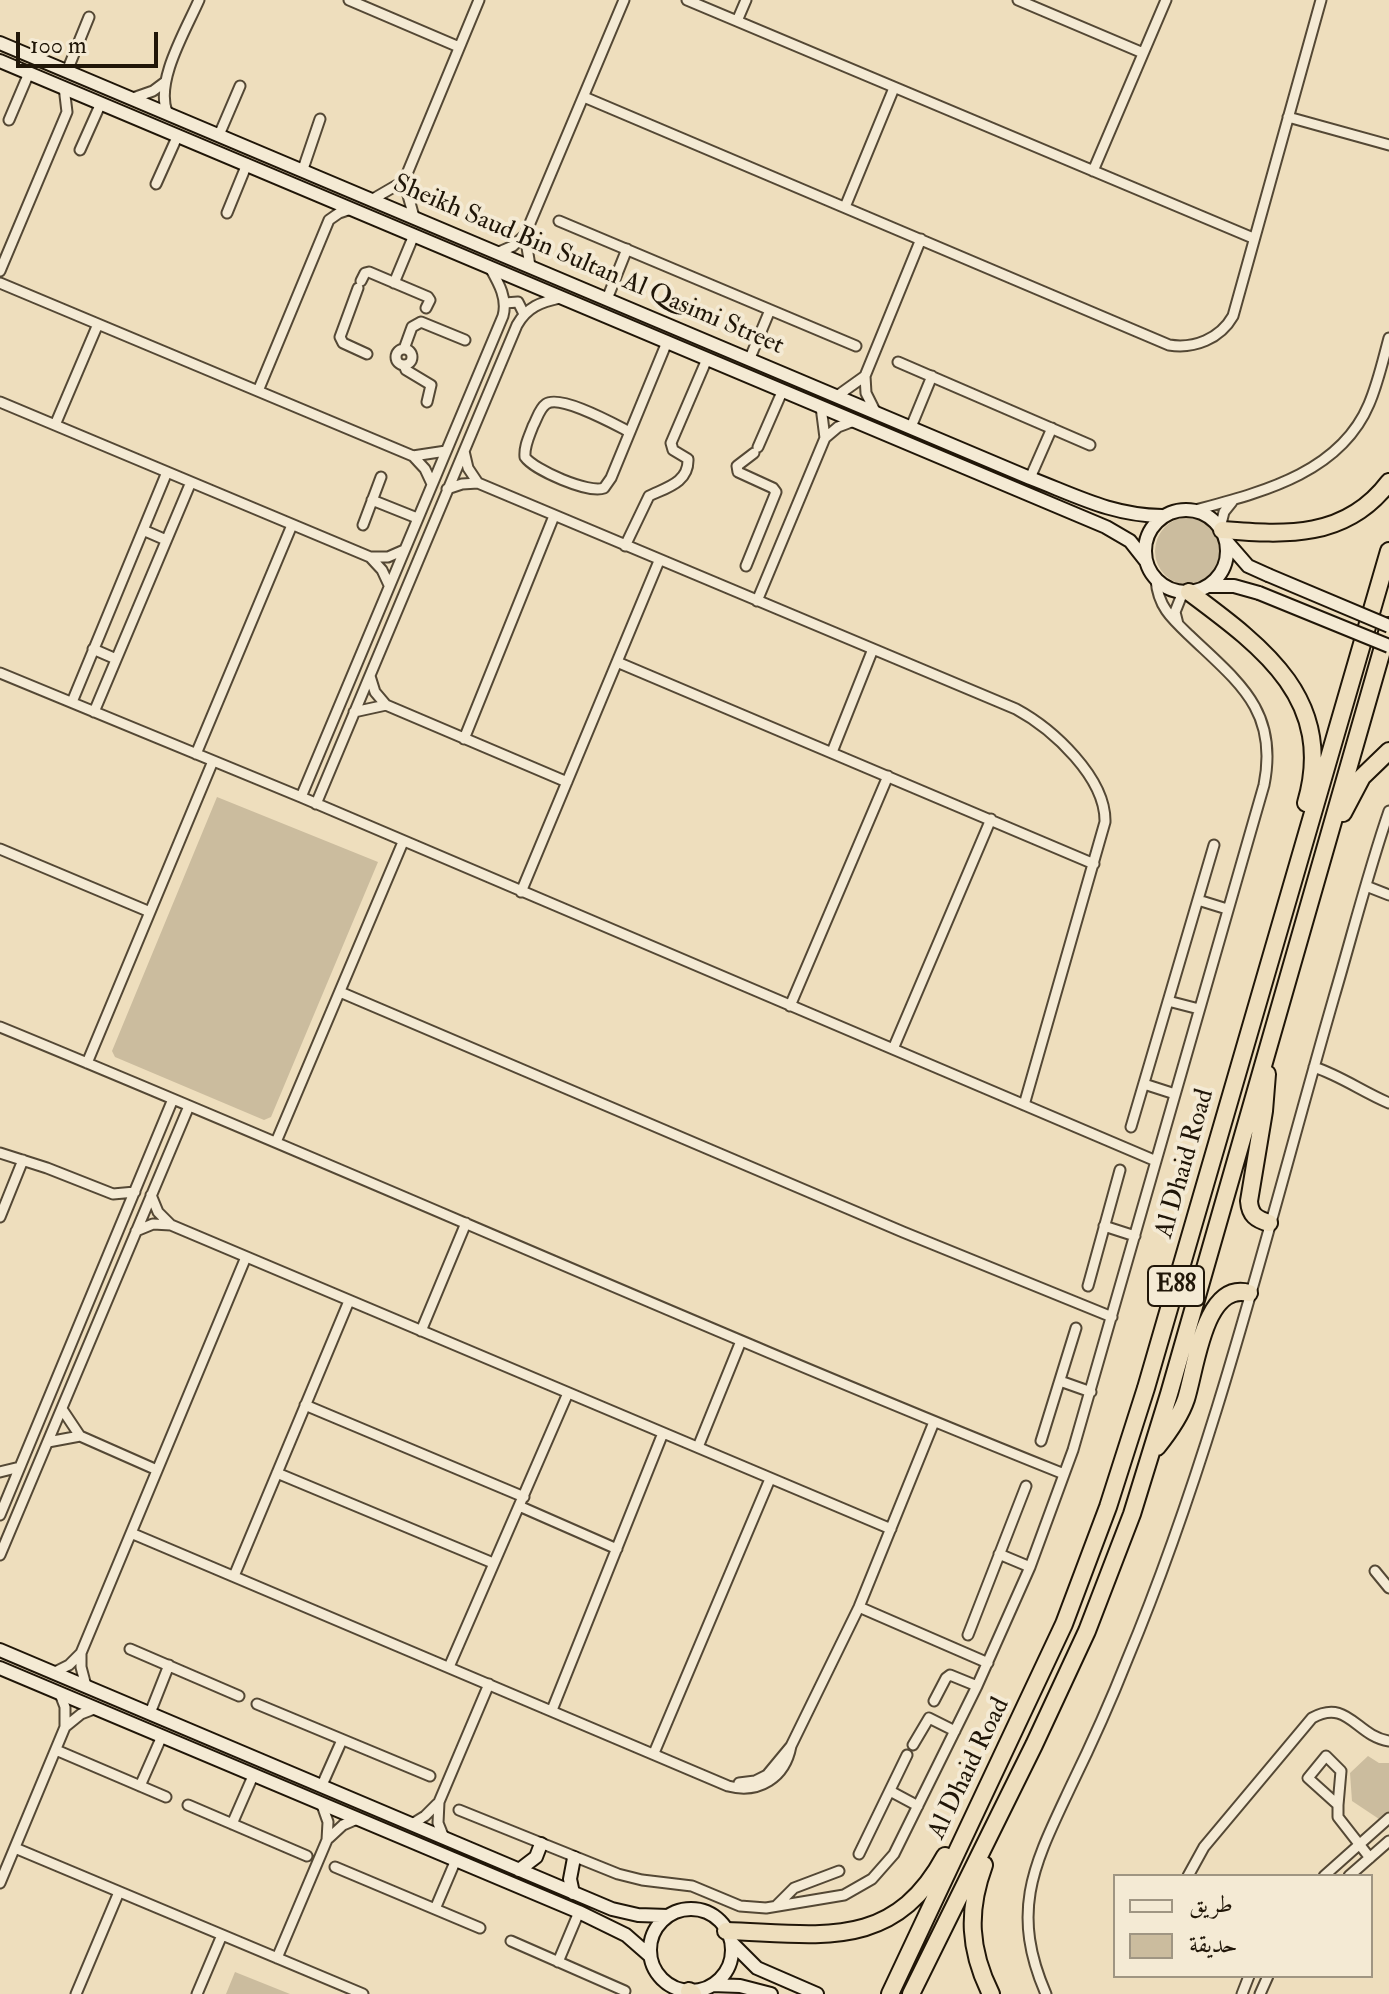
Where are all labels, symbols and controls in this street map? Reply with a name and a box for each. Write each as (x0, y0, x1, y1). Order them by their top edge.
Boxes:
scale bar (20, 16, 162, 66)
text: 100 m (30, 30, 87, 61)
street label: Sheikh Saud Bin Sultan Al Qasimi Street (388, 169, 788, 363)
street label: Al Dhaid Road (1150, 1086, 1222, 1242)
road number: E88 (1148, 1266, 1204, 1306)
street label: Al Dhaid Road (922, 1693, 1018, 1845)
legend (1113, 1874, 1373, 1978)
text: طريق (1189, 1889, 1233, 1920)
text: حديقة (1189, 1929, 1238, 1960)

